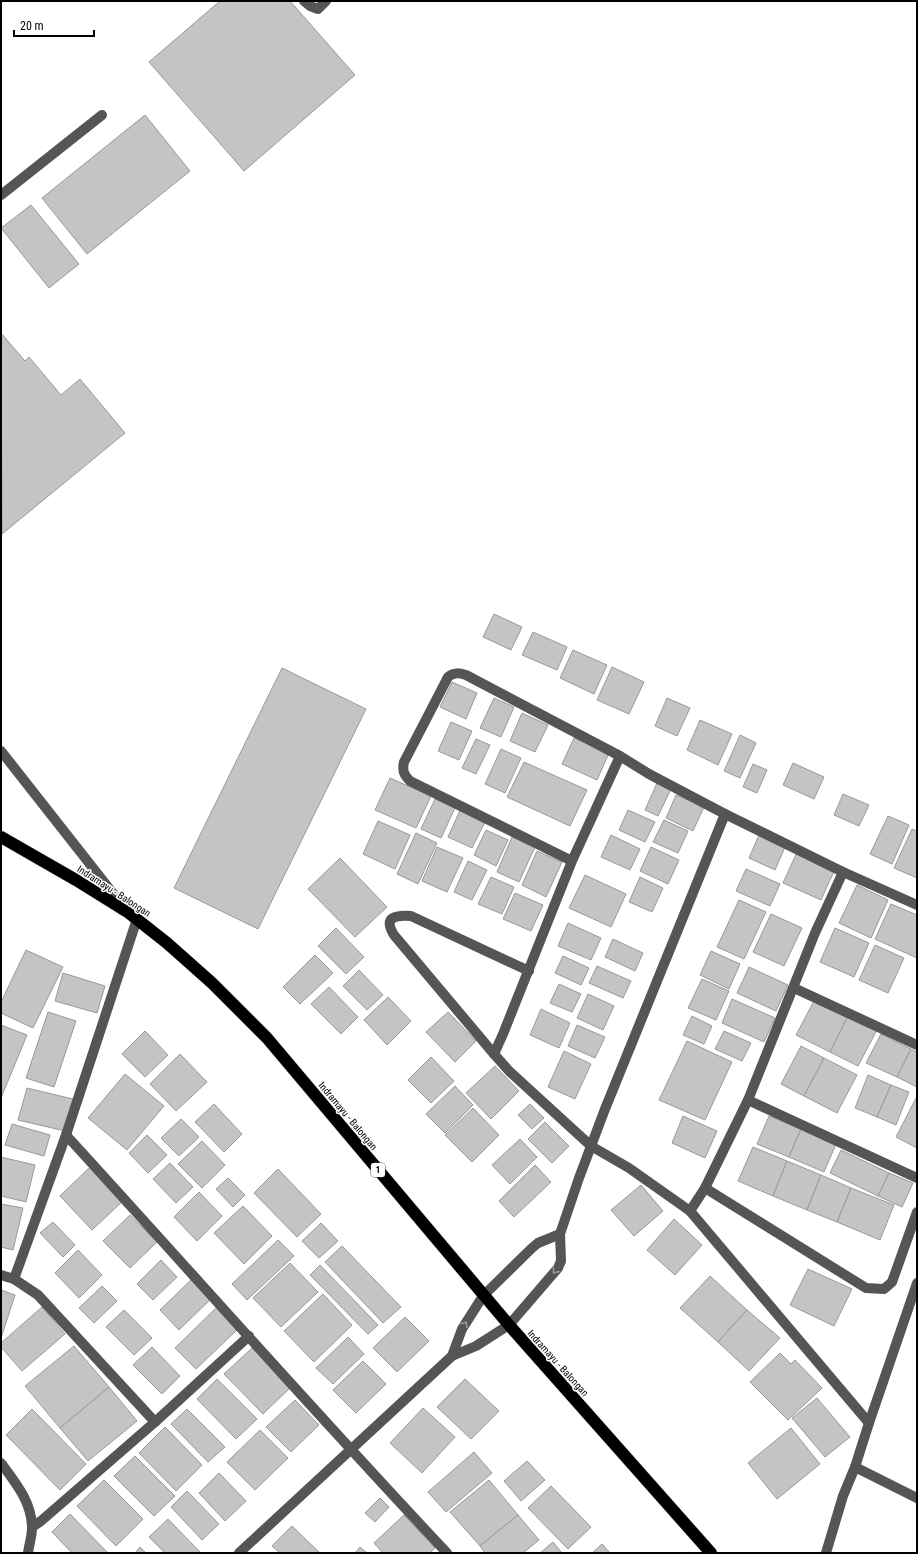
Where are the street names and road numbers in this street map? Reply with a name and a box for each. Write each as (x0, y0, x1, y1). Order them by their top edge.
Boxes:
street label: Indramayu - Balongan (75, 863, 153, 919)
street label: Indramayu - Balongan (316, 1080, 380, 1152)
road number: 1 (371, 1163, 385, 1177)
street label: Indramayu - Balongan (525, 1328, 591, 1398)

